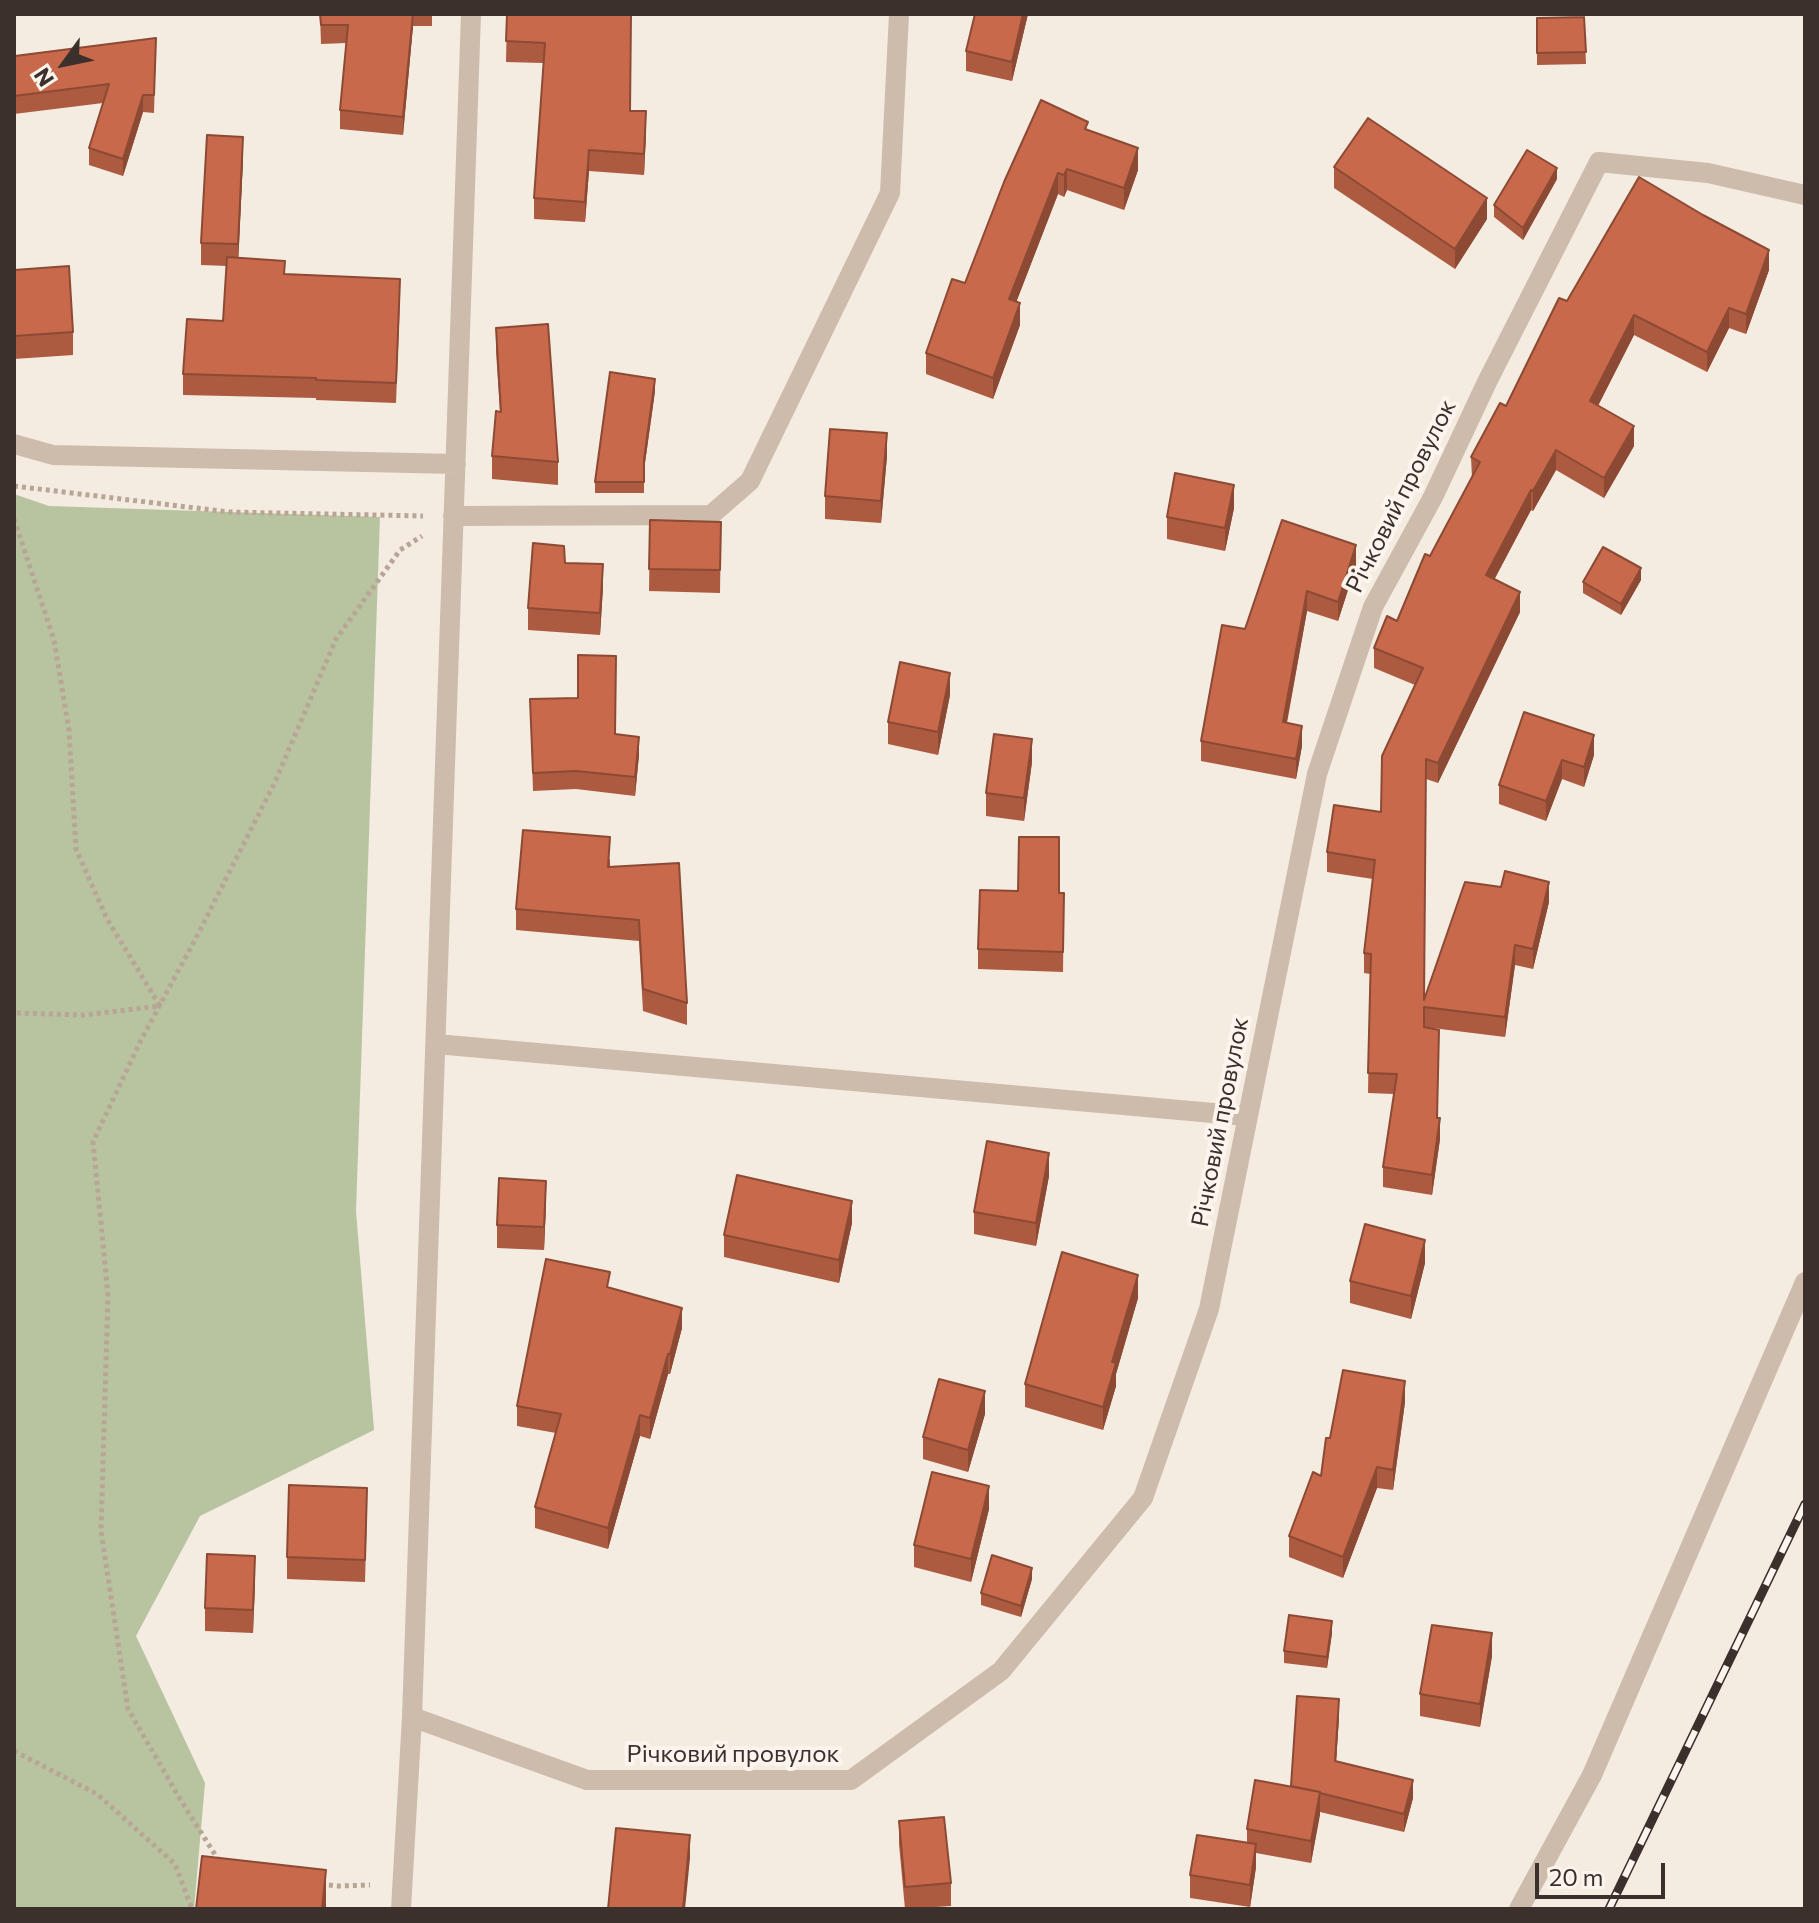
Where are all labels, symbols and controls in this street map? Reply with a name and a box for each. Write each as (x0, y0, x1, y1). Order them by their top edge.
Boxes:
north arrow (24, 24, 104, 104)
text: N (28, 63, 59, 92)
street label: Річковий провулок (1340, 395, 1462, 597)
street label: Річковий провулок (1186, 1015, 1254, 1229)
street label: Річковий провулок (627, 1740, 839, 1768)
scale bar (1539, 1847, 1669, 1897)
text: 20 m (1549, 1862, 1603, 1891)

